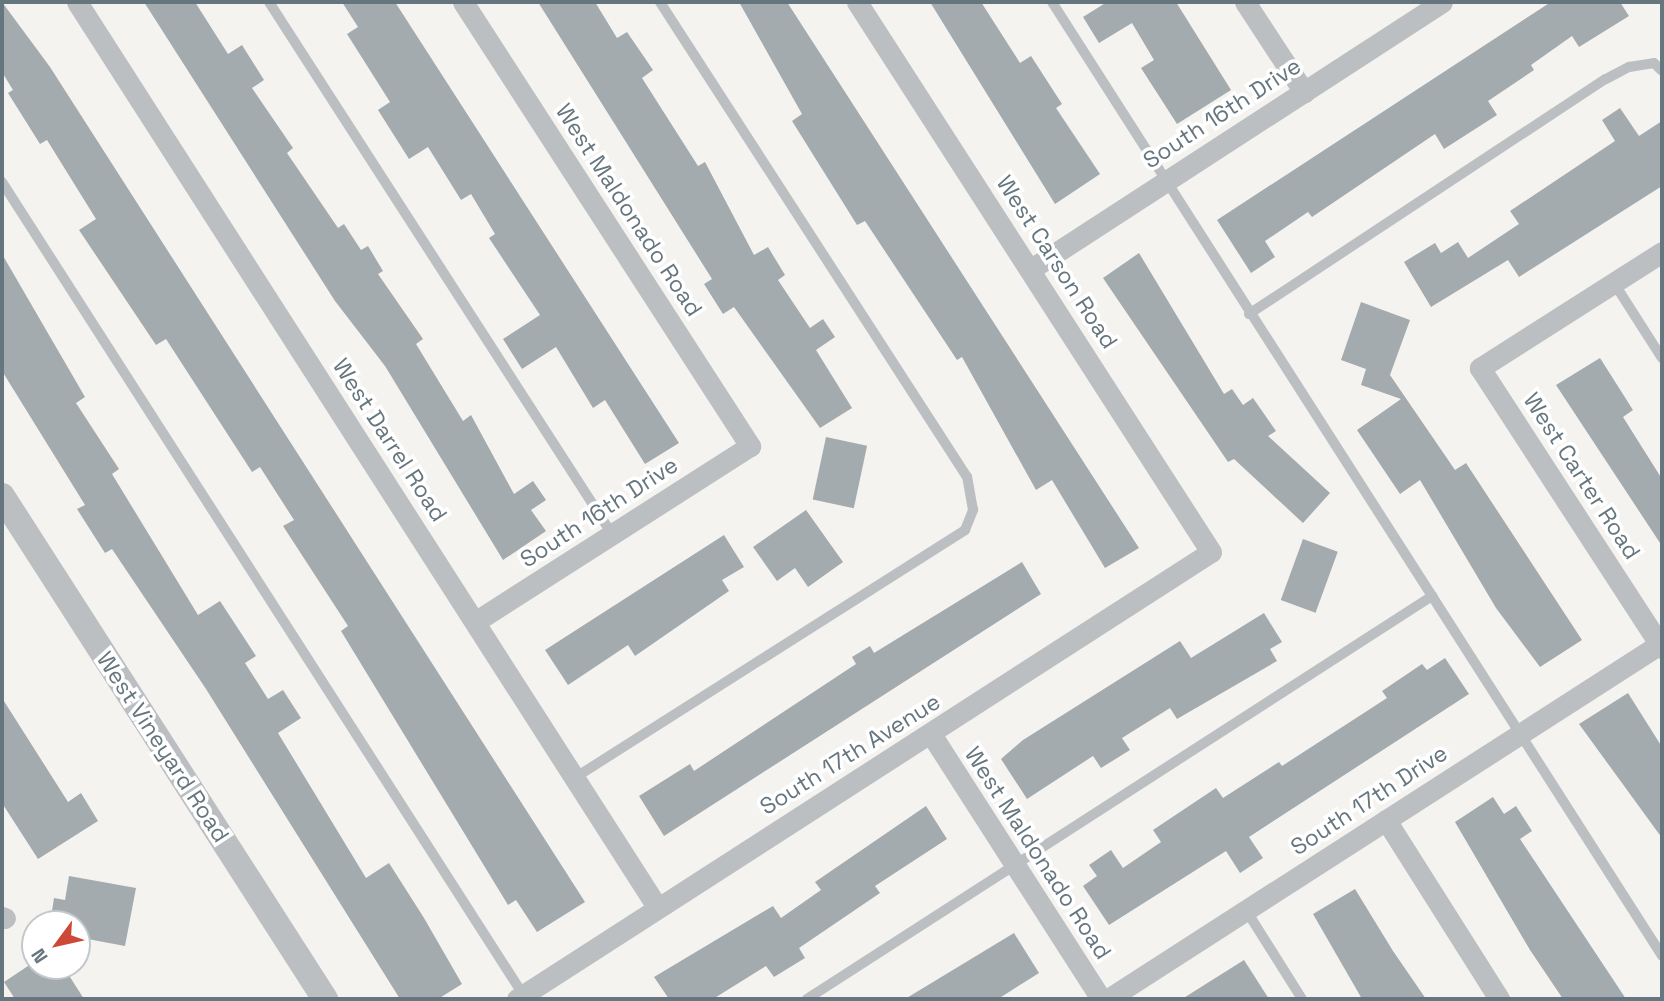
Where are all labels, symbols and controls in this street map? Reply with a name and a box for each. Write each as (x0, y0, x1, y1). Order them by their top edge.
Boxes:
street label: South 16th Drive (1138, 52, 1306, 174)
street label: West Maldonado Road (550, 99, 708, 321)
street label: West Carson Road (991, 170, 1123, 354)
street label: West Darrel Road (327, 353, 453, 527)
street label: West Carter Road (1518, 387, 1646, 565)
street label: South 16th Drive (515, 451, 683, 573)
street label: West Vineyard Road (91, 646, 235, 848)
street label: South 17th Avenue (755, 687, 945, 821)
street label: South 17th Drive (1285, 739, 1453, 861)
street label: West Maldonado Road (959, 742, 1117, 964)
north arrow (21, 910, 91, 980)
text: N (26, 943, 54, 968)

